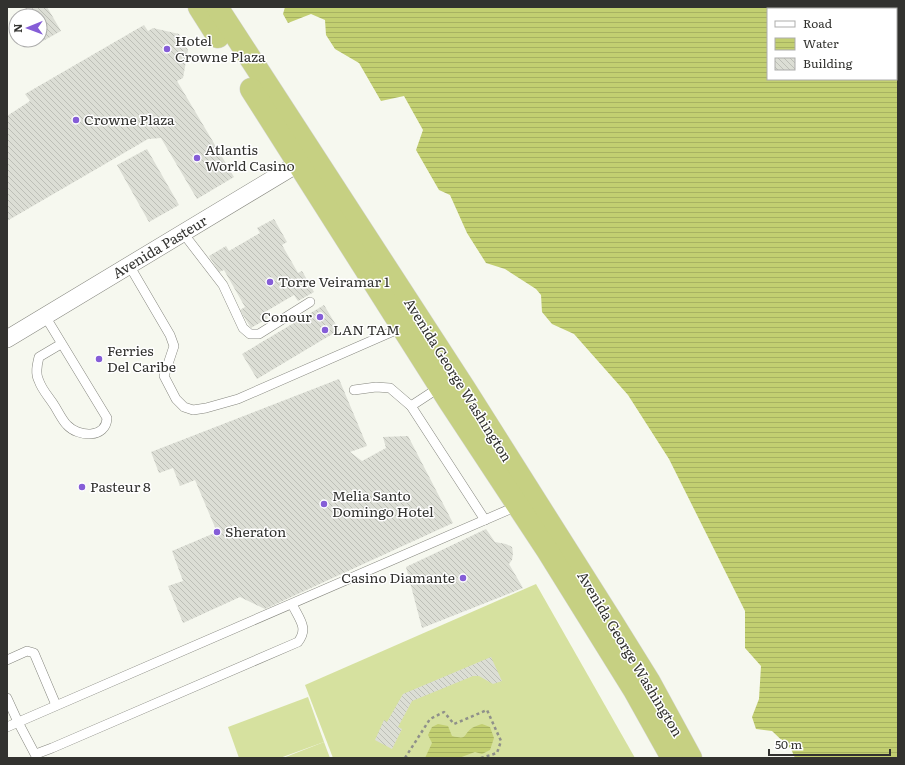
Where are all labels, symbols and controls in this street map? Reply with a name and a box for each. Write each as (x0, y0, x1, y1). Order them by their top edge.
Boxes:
north arrow (8, 8, 48, 48)
legend (767, 8, 897, 80)
text: Road (803, 14, 833, 32)
text: N (9, 23, 25, 33)
place label: Hotel Crowne Plaza (175, 30, 266, 66)
text: Water (803, 34, 839, 52)
marker: Hotel Crowne Plaza (162, 44, 172, 54)
text: Building (803, 54, 853, 72)
place label: Crowne Plaza (84, 109, 175, 129)
marker: Crowne Plaza (71, 115, 81, 125)
place label: Atlantis World Casino (205, 139, 295, 175)
marker: Atlantis World Casino (192, 153, 202, 163)
street label: Avenida Pasteur (108, 210, 211, 282)
place label: Torre Veiramar 1 (278, 271, 390, 291)
marker: Torre Veiramar 1 (265, 277, 275, 287)
street label: Avenida George Washington (400, 294, 518, 465)
place label: Conour (261, 306, 312, 326)
marker: Conour (315, 312, 325, 322)
place label: LAN TAM (333, 319, 400, 339)
marker: LAN TAM (320, 325, 330, 335)
place label: Ferries Del Caribe (107, 340, 176, 376)
marker: Ferries Del Caribe (94, 354, 104, 364)
place label: Pasteur 8 (90, 476, 151, 496)
marker: Pasteur 8 (77, 482, 87, 492)
place label: Melia Santo Domingo Hotel (332, 485, 434, 521)
marker: Melia Santo Domingo Hotel (319, 499, 329, 509)
place label: Sheraton (225, 521, 286, 541)
marker: Sheraton (212, 527, 222, 537)
place label: Casino Diamante (341, 567, 455, 587)
street label: Avenida George Washington (573, 567, 688, 740)
marker: Casino Diamante (458, 573, 468, 583)
scale bar (769, 731, 890, 757)
text: 50 m (775, 735, 802, 753)

